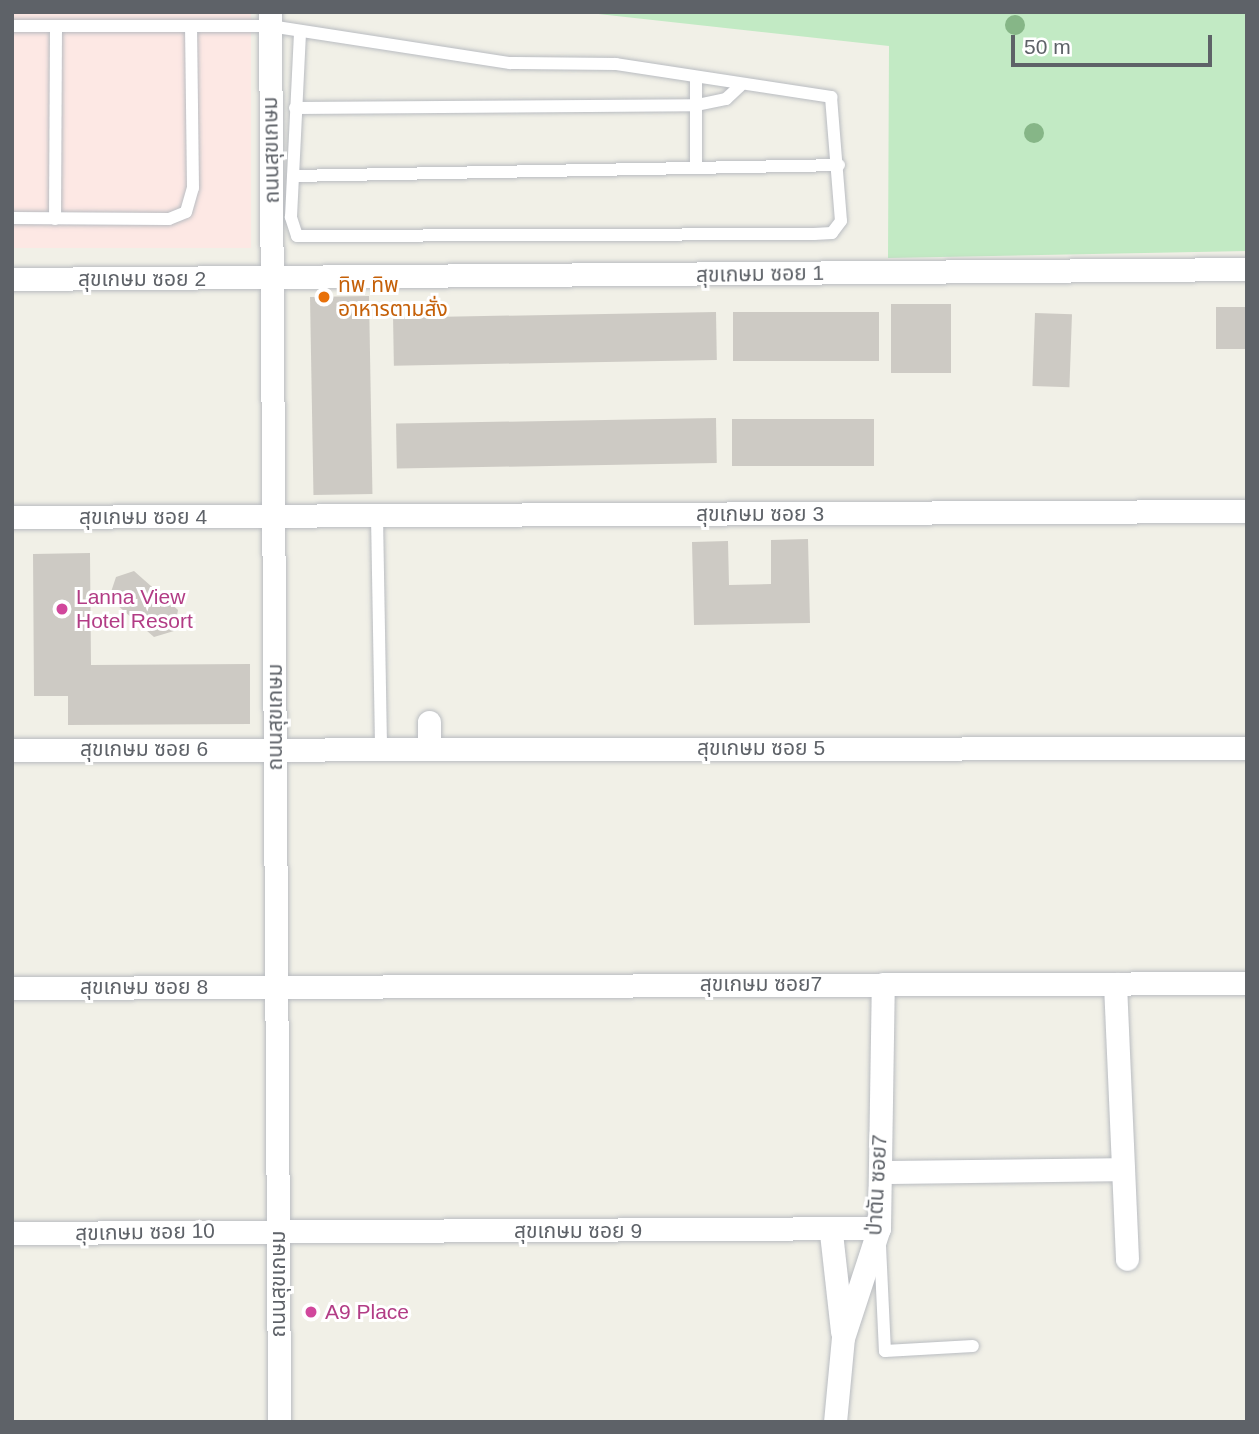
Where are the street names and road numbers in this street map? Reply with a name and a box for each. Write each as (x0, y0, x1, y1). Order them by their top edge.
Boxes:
street label: ถนนสุขเกษม (257, 96, 285, 204)
street label: สุขเกษม ซอย 1 (696, 260, 824, 288)
street label: สุขเกษม ซอย 2 (78, 266, 206, 292)
street label: สุขเกษม ซอย 3 (696, 501, 824, 527)
street label: สุขเกษม ซอย 4 (79, 504, 207, 530)
street label: ถนนสุขเกษม (262, 663, 288, 771)
street label: สุขเกษม ซอย 5 (697, 735, 825, 761)
street label: สุขเกษม ซอย 6 (80, 736, 208, 762)
street label: สุขเกษม ซอย7 (700, 971, 822, 997)
street label: สุขเกษม ซอย 8 (80, 974, 208, 1000)
street label: ป่าตัน ซอย7 (862, 1134, 892, 1236)
street label: สุขเกษม ซอย 10 (75, 1218, 215, 1246)
street label: สุขเกษม ซอย 9 (514, 1218, 642, 1244)
street label: ถนนสุขเกษม (265, 1230, 291, 1338)

